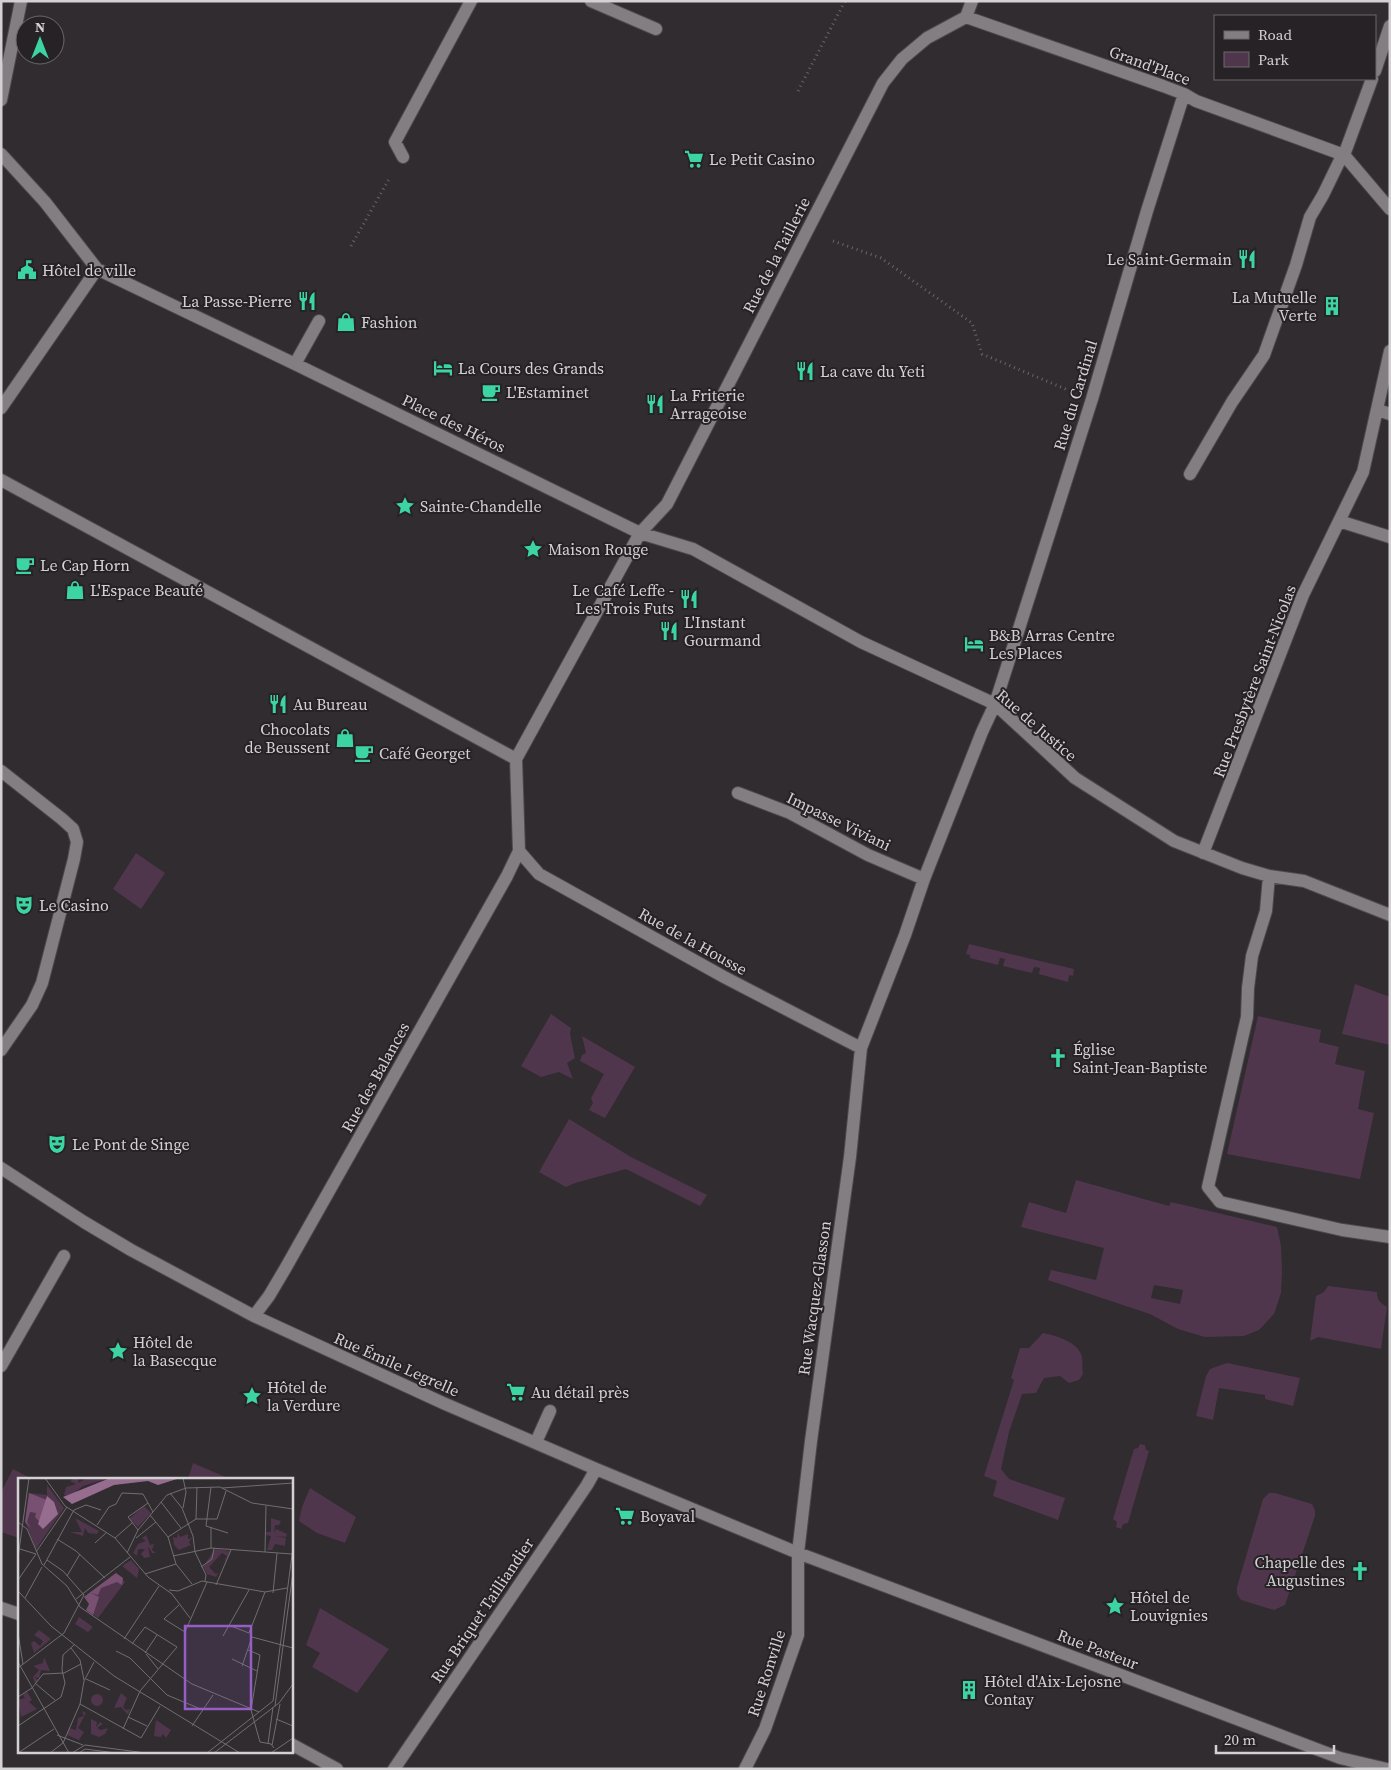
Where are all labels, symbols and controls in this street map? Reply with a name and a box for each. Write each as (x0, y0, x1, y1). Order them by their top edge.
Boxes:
north arrow (15, 15, 65, 65)
legend (1214, 15, 1376, 80)
text: N (35, 17, 45, 37)
text: Road (1258, 24, 1292, 45)
street label: Grand'Place (1106, 40, 1194, 90)
text: Park (1258, 49, 1290, 70)
supermarket icon: Le Petit Casino (683, 148, 705, 170)
place label: Le Petit Casino (709, 148, 815, 170)
street label: Rue de la Taillerie (737, 193, 815, 317)
place label: Le Saint-Germain (1107, 248, 1232, 270)
restaurant icon: Le Saint-Germain (1236, 248, 1258, 270)
public building icon: Hôtel de ville (16, 259, 38, 281)
place label: Hôtel de ville (42, 259, 136, 281)
place label: La Mutuelle Verte (1232, 286, 1317, 326)
place label: La Passe-Pierre (182, 290, 292, 312)
restaurant icon: La Passe-Pierre (296, 290, 318, 312)
building icon: La Mutuelle Verte (1321, 295, 1343, 317)
shop icon: Fashion (335, 311, 357, 333)
place label: Fashion (361, 311, 418, 333)
street label: Rue du Cardinal (1048, 337, 1102, 453)
hotel icon: La Cours des Grands (432, 357, 454, 379)
place label: La Cours des Grands (458, 357, 604, 379)
restaurant icon: La cave du Yeti (794, 360, 816, 382)
place label: La cave du Yeti (820, 360, 925, 382)
cafe icon: L'Estaminet (480, 381, 502, 403)
place label: L'Estaminet (506, 381, 590, 403)
place label: La Friterie Arrageoise (670, 384, 747, 424)
street label: Place des Héros (399, 388, 509, 458)
restaurant icon: La Friterie Arrageoise (644, 393, 666, 415)
place icon: Sainte-Chandelle (394, 495, 416, 517)
place label: Sainte-Chandelle (420, 495, 542, 517)
place icon: Maison Rouge (522, 538, 544, 560)
place label: Maison Rouge (548, 538, 649, 560)
cafe icon: Le Cap Horn (14, 554, 36, 576)
place label: Le Cap Horn (40, 554, 130, 576)
shop icon: L'Espace Beauté (64, 579, 86, 601)
place label: L'Espace Beauté (90, 579, 203, 601)
place label: Le Café Leffe - Les Trois Futs (572, 579, 674, 619)
street label: Rue Presbytère Saint-Nicolas (1207, 581, 1301, 781)
restaurant icon: Le Café Leffe - Les Trois Futs (678, 588, 700, 610)
place label: L'Instant Gourmand (684, 611, 761, 651)
restaurant icon: L'Instant Gourmand (658, 620, 680, 642)
place label: B&B Arras Centre Les Places (989, 624, 1115, 664)
hotel icon: B&B Arras Centre Les Places (963, 633, 985, 655)
street label: Rue de Justice (992, 684, 1082, 766)
restaurant icon: Au Bureau (267, 693, 289, 715)
place label: Au Bureau (293, 693, 368, 715)
place label: Chocolats de Beussent (245, 718, 331, 758)
shop icon: Chocolats de Beussent (334, 727, 356, 749)
cafe icon: Café Georget (353, 742, 375, 764)
place label: Café Georget (379, 742, 471, 764)
street label: Impasse Viviani (783, 786, 895, 856)
theatre icon: Le Casino (13, 894, 35, 916)
place label: Le Casino (39, 894, 109, 916)
street label: Rue de la Housse (635, 902, 751, 980)
street label: Rue des Balances (336, 1018, 414, 1136)
place label: Église Saint-Jean-Baptiste (1073, 1038, 1207, 1078)
church icon: Église Saint-Jean-Baptiste (1047, 1047, 1069, 1069)
theatre icon: Le Pont de Singe (46, 1133, 68, 1155)
place label: Le Pont de Singe (72, 1133, 190, 1155)
street label: Rue Wacquez-Glasson (792, 1219, 836, 1377)
street label: Rue Émile Legrelle (331, 1326, 463, 1402)
place label: Hôtel de la Basecque (133, 1331, 217, 1371)
place icon: Hôtel de la Basecque (107, 1340, 129, 1362)
place label: Hôtel de la Verdure (267, 1376, 340, 1416)
supermarket icon: Au détail près (505, 1381, 527, 1403)
place label: Au détail près (531, 1381, 629, 1403)
place icon: Hôtel de la Verdure (241, 1385, 263, 1407)
inset map (18, 1478, 292, 1752)
supermarket icon: Boyaval (614, 1505, 636, 1527)
place label: Boyaval (640, 1505, 695, 1527)
street label: Rue Briquet Tailliandier (425, 1533, 539, 1687)
place label: Chapelle des Augustines (1255, 1551, 1345, 1591)
church icon: Chapelle des Augustines (1349, 1560, 1371, 1582)
place label: Hôtel de Louvignies (1130, 1586, 1208, 1626)
place icon: Hôtel de Louvignies (1104, 1595, 1126, 1617)
street label: Rue Pasteur (1054, 1623, 1142, 1675)
street label: Rue Ronville (742, 1627, 790, 1719)
place label: Hôtel d'Aix-Lejosne Contay (984, 1670, 1121, 1710)
building icon: Hôtel d'Aix-Lejosne Contay (958, 1679, 980, 1701)
scale bar (1216, 1722, 1334, 1754)
text: 20 m (1224, 1729, 1256, 1750)

